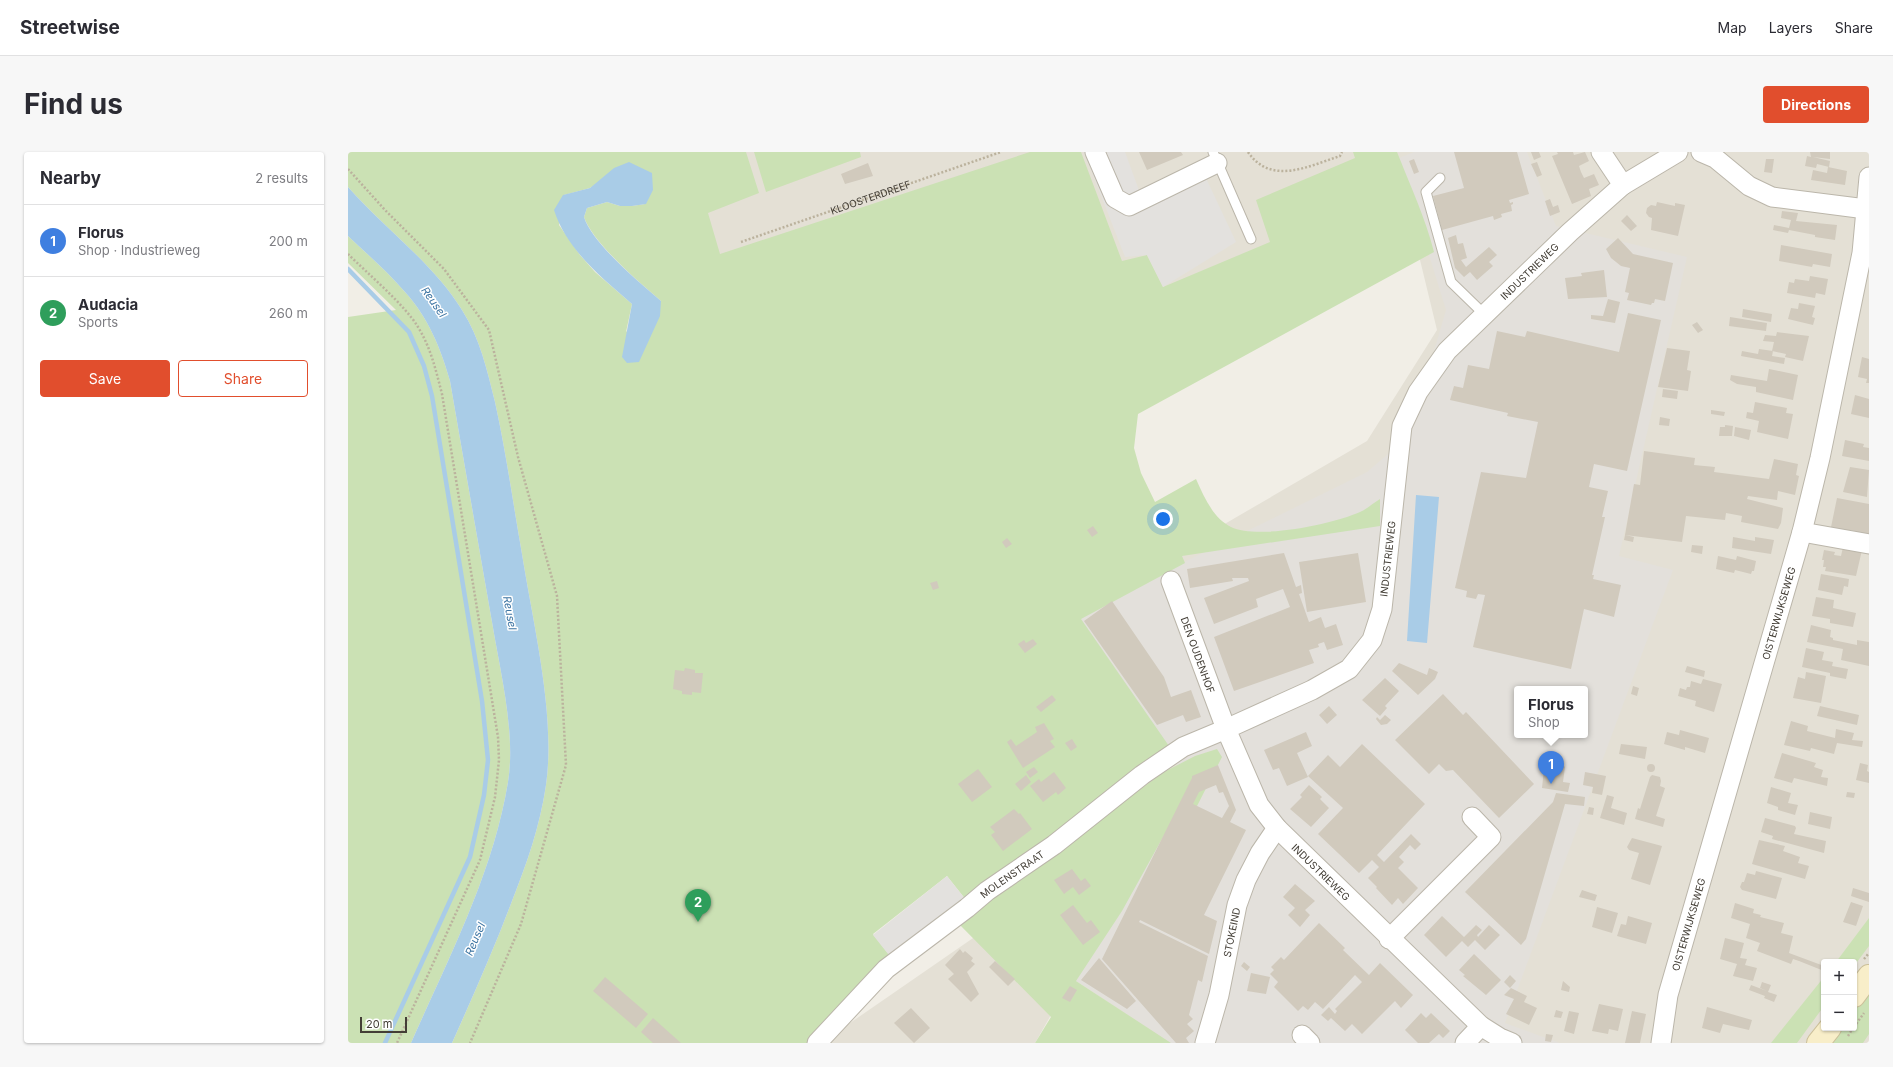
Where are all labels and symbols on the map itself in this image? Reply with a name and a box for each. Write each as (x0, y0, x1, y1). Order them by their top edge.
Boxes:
street label: KLOOSTERDREEF (829, 178, 912, 217)
street label: INDUSTRIEWEG (1498, 240, 1561, 302)
water label: Reusel (418, 284, 450, 320)
your location (1153, 509, 1173, 529)
street label: INDUSTRIEWEG (1377, 520, 1398, 597)
street label: OISTERWIJKSEWEG (1759, 565, 1798, 661)
water label: Reusel (500, 595, 520, 632)
street label: DEN OUDENHOF (1179, 615, 1217, 695)
pin: 1 (1538, 751, 1564, 784)
street label: INDUSTRIEWEG (1289, 841, 1353, 903)
street label: MOLENSTRAAT (978, 848, 1046, 900)
street label: OISTERWIJKSEWEG (1669, 876, 1708, 972)
pin: 2 (685, 889, 711, 922)
street label: STOKEIND (1221, 906, 1242, 958)
water label: Reusel (462, 920, 488, 958)
scale bar (360, 1015, 407, 1034)

